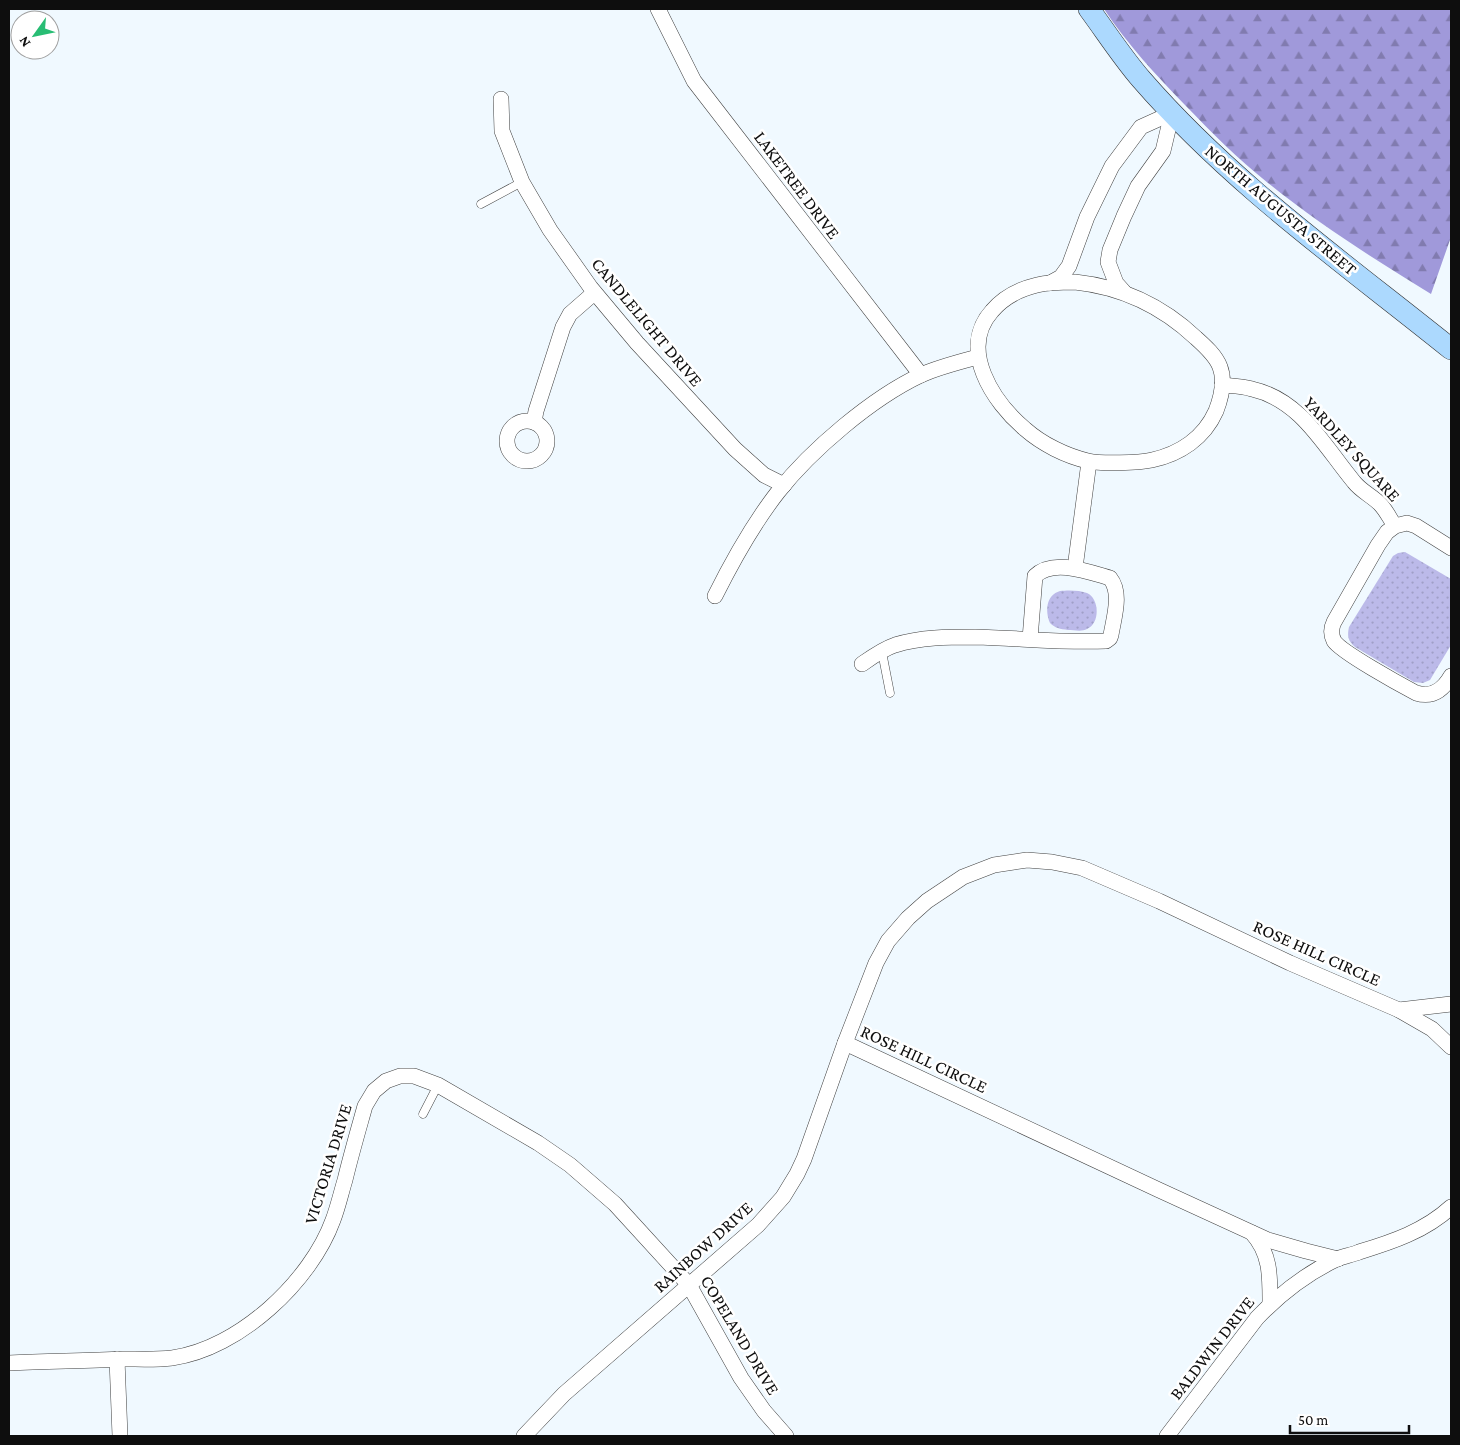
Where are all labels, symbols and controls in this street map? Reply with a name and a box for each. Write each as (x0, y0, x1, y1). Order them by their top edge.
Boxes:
north arrow (10, 10, 60, 60)
text: N (15, 33, 33, 50)
street label: LAKETREE DRIVE (750, 127, 844, 243)
street label: NORTH AUGUSTA STREET (1201, 141, 1361, 279)
street label: CANDLELIGHT DRIVE (587, 254, 707, 390)
street label: YARDLEY SQUARE (1300, 392, 1404, 506)
street label: ROSE HILL CIRCLE (1250, 916, 1384, 990)
street label: ROSE HILL CIRCLE (858, 1021, 991, 1097)
street label: VICTORIA DRIVE (300, 1101, 356, 1226)
street label: RAINBOW DRIVE (649, 1197, 757, 1297)
street label: COPELAND DRIVE (697, 1272, 784, 1398)
street label: BALDWIN DRIVE (1166, 1292, 1259, 1404)
scale bar (1290, 1402, 1409, 1434)
text: 50 m (1298, 1412, 1328, 1428)

